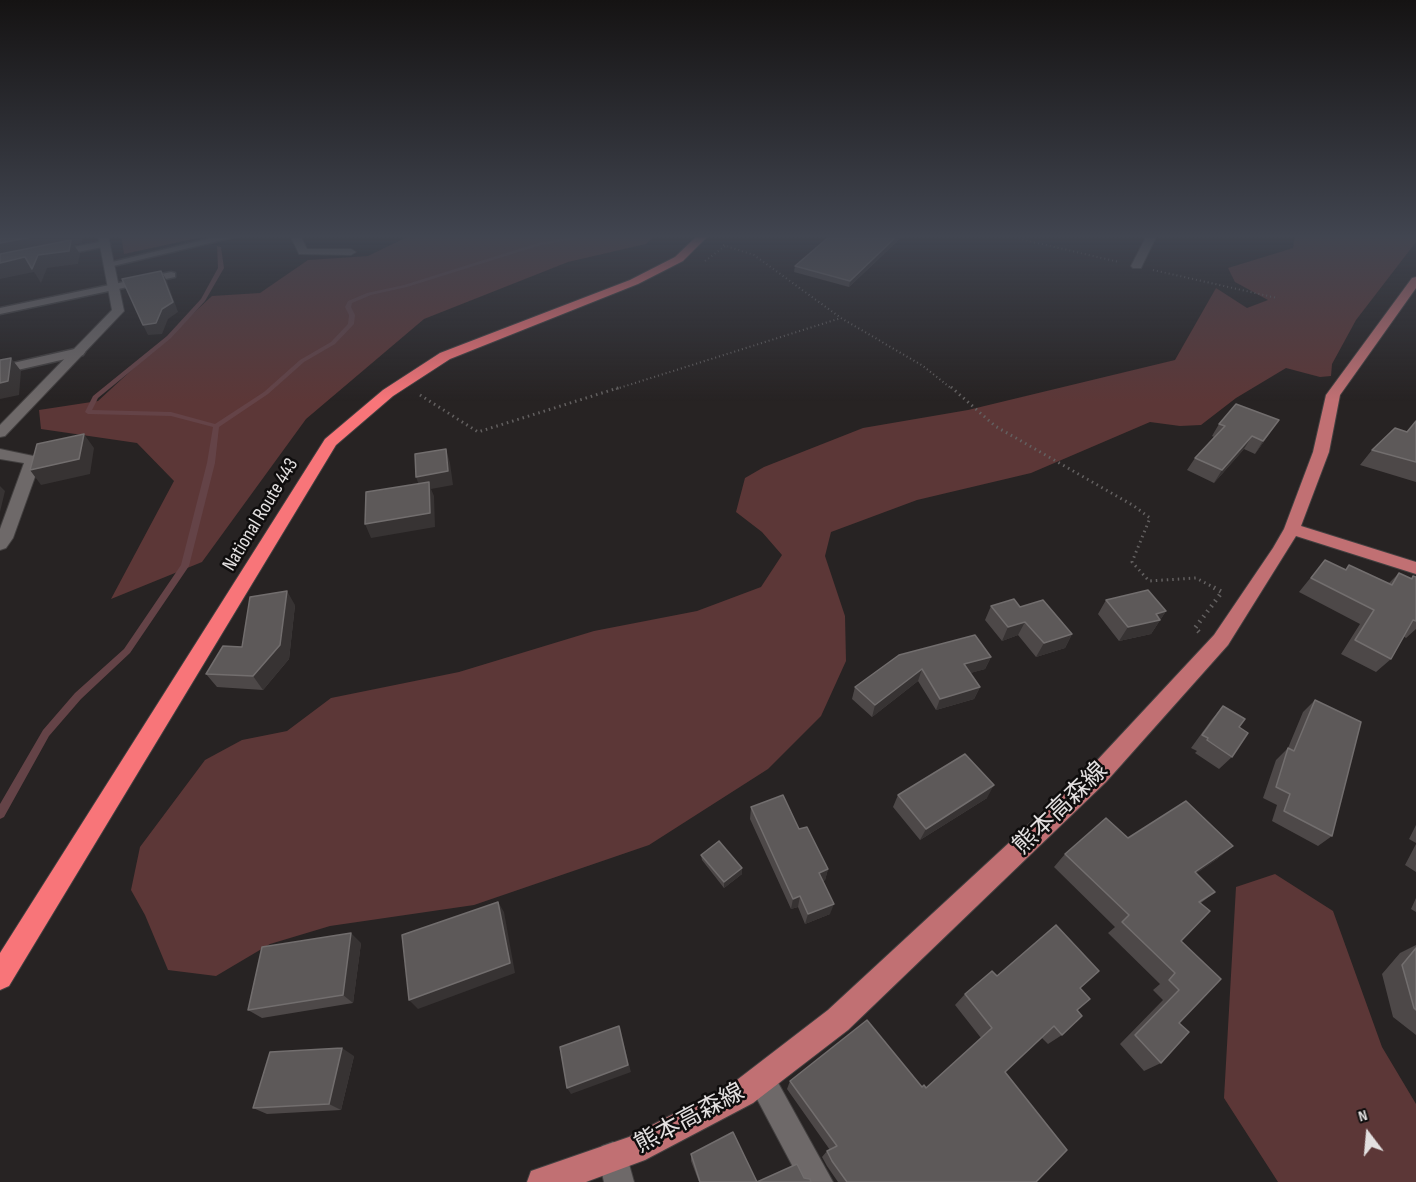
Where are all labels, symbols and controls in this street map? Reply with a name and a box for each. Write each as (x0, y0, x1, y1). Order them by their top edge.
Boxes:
street label: National Route 443 (218, 454, 304, 576)
street label: 熊本高森線 (1008, 757, 1114, 861)
street label: 熊本高森線 (630, 1078, 750, 1160)
north arrow (1338, 1104, 1398, 1164)
text: N (1356, 1106, 1370, 1127)

